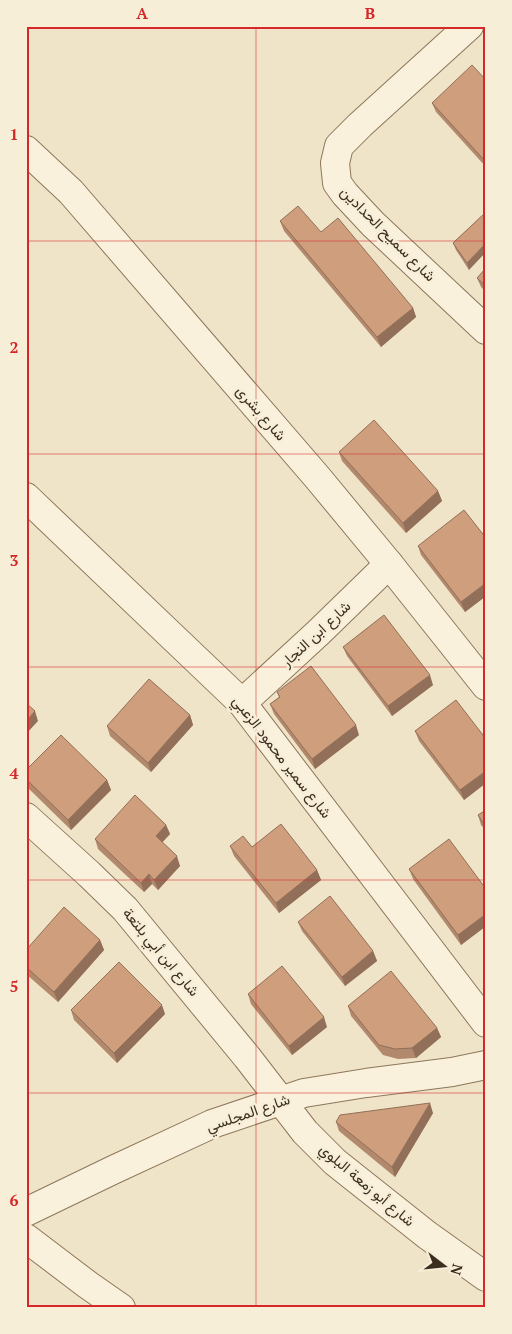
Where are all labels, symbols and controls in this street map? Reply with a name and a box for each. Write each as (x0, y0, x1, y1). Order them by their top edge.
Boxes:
text: A (136, 2, 148, 24)
text: B (365, 2, 375, 24)
text: 1 (9, 123, 19, 145)
street label: شارع سميح الحدادين (335, 181, 441, 287)
text: 2 (9, 336, 19, 358)
street label: شارع بشرى (231, 380, 291, 446)
text: 3 (9, 549, 19, 571)
street label: شارع ابن النجار (275, 596, 356, 673)
street label: شارع سمير محمود الزعبي (225, 691, 337, 824)
text: 4 (9, 762, 19, 784)
street label: شارع ابن أبي بلتعة (116, 903, 205, 1003)
text: 5 (9, 975, 19, 997)
street label: شارع المجلسي (203, 1088, 294, 1140)
street label: شارع أبو زمعة البلوي (313, 1138, 420, 1233)
text: 6 (9, 1189, 19, 1211)
north arrow (420, 1242, 470, 1292)
text: N (446, 1262, 468, 1278)

